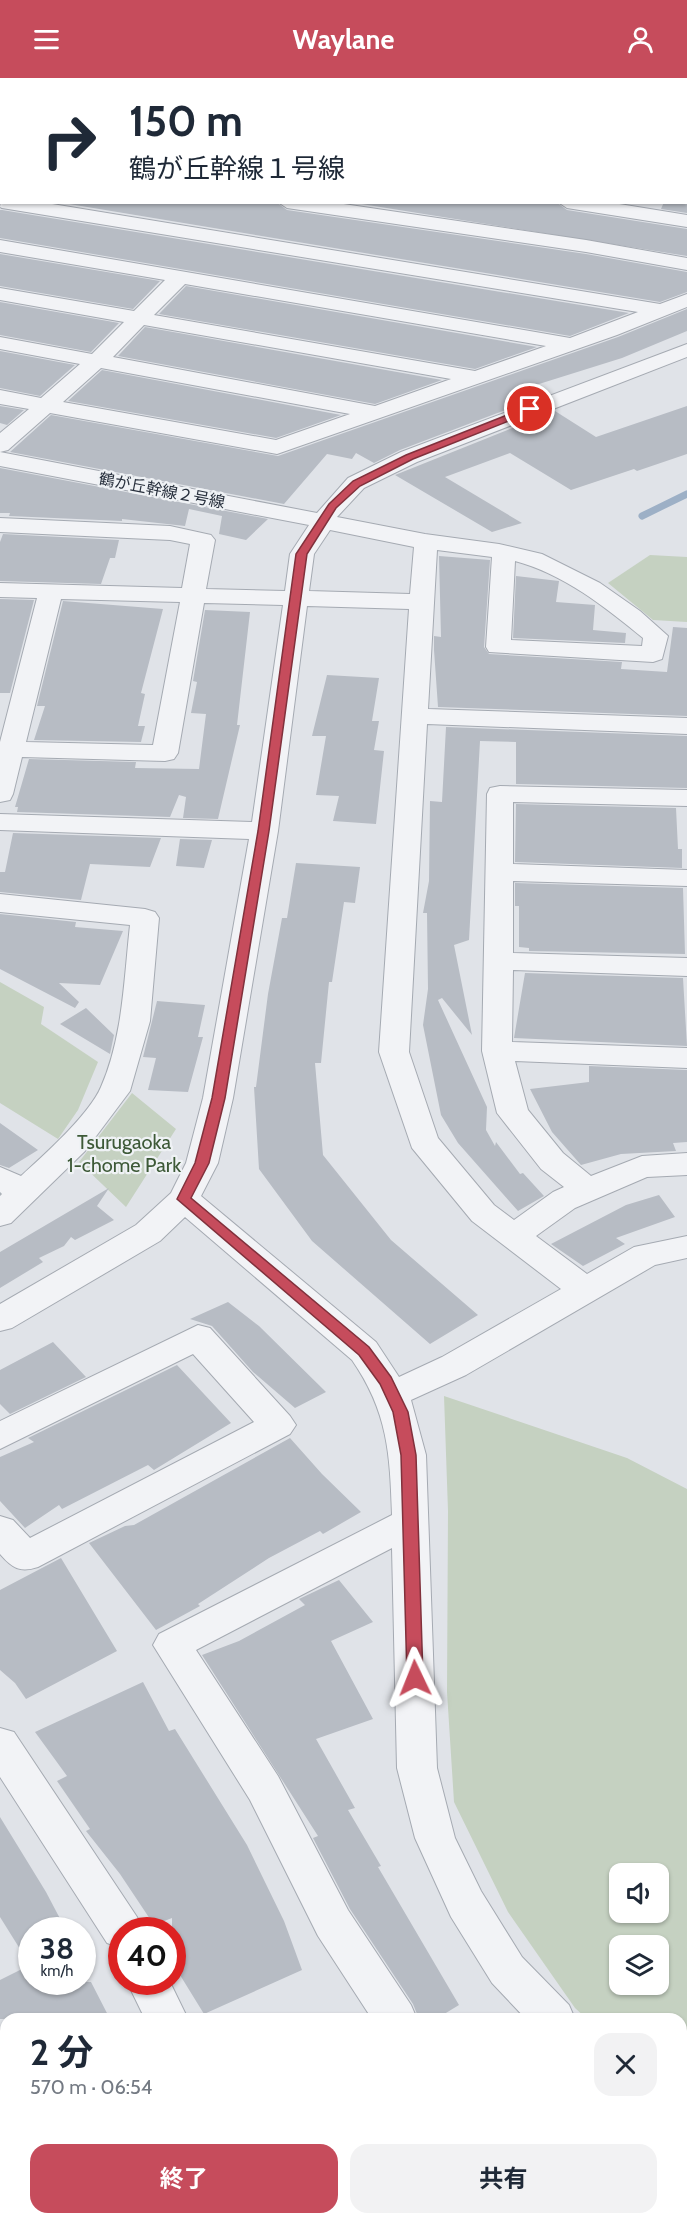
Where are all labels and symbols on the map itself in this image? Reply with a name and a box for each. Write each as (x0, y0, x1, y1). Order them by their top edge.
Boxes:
pin (504, 383, 555, 434)
street label: 鶴が丘幹線２号線 (97, 469, 227, 512)
park label: Tsurugaoka 1-chome Park (67, 1130, 181, 1177)
position arrow (383, 1646, 447, 1710)
speed limit sign: 40 (108, 1917, 186, 1995)

